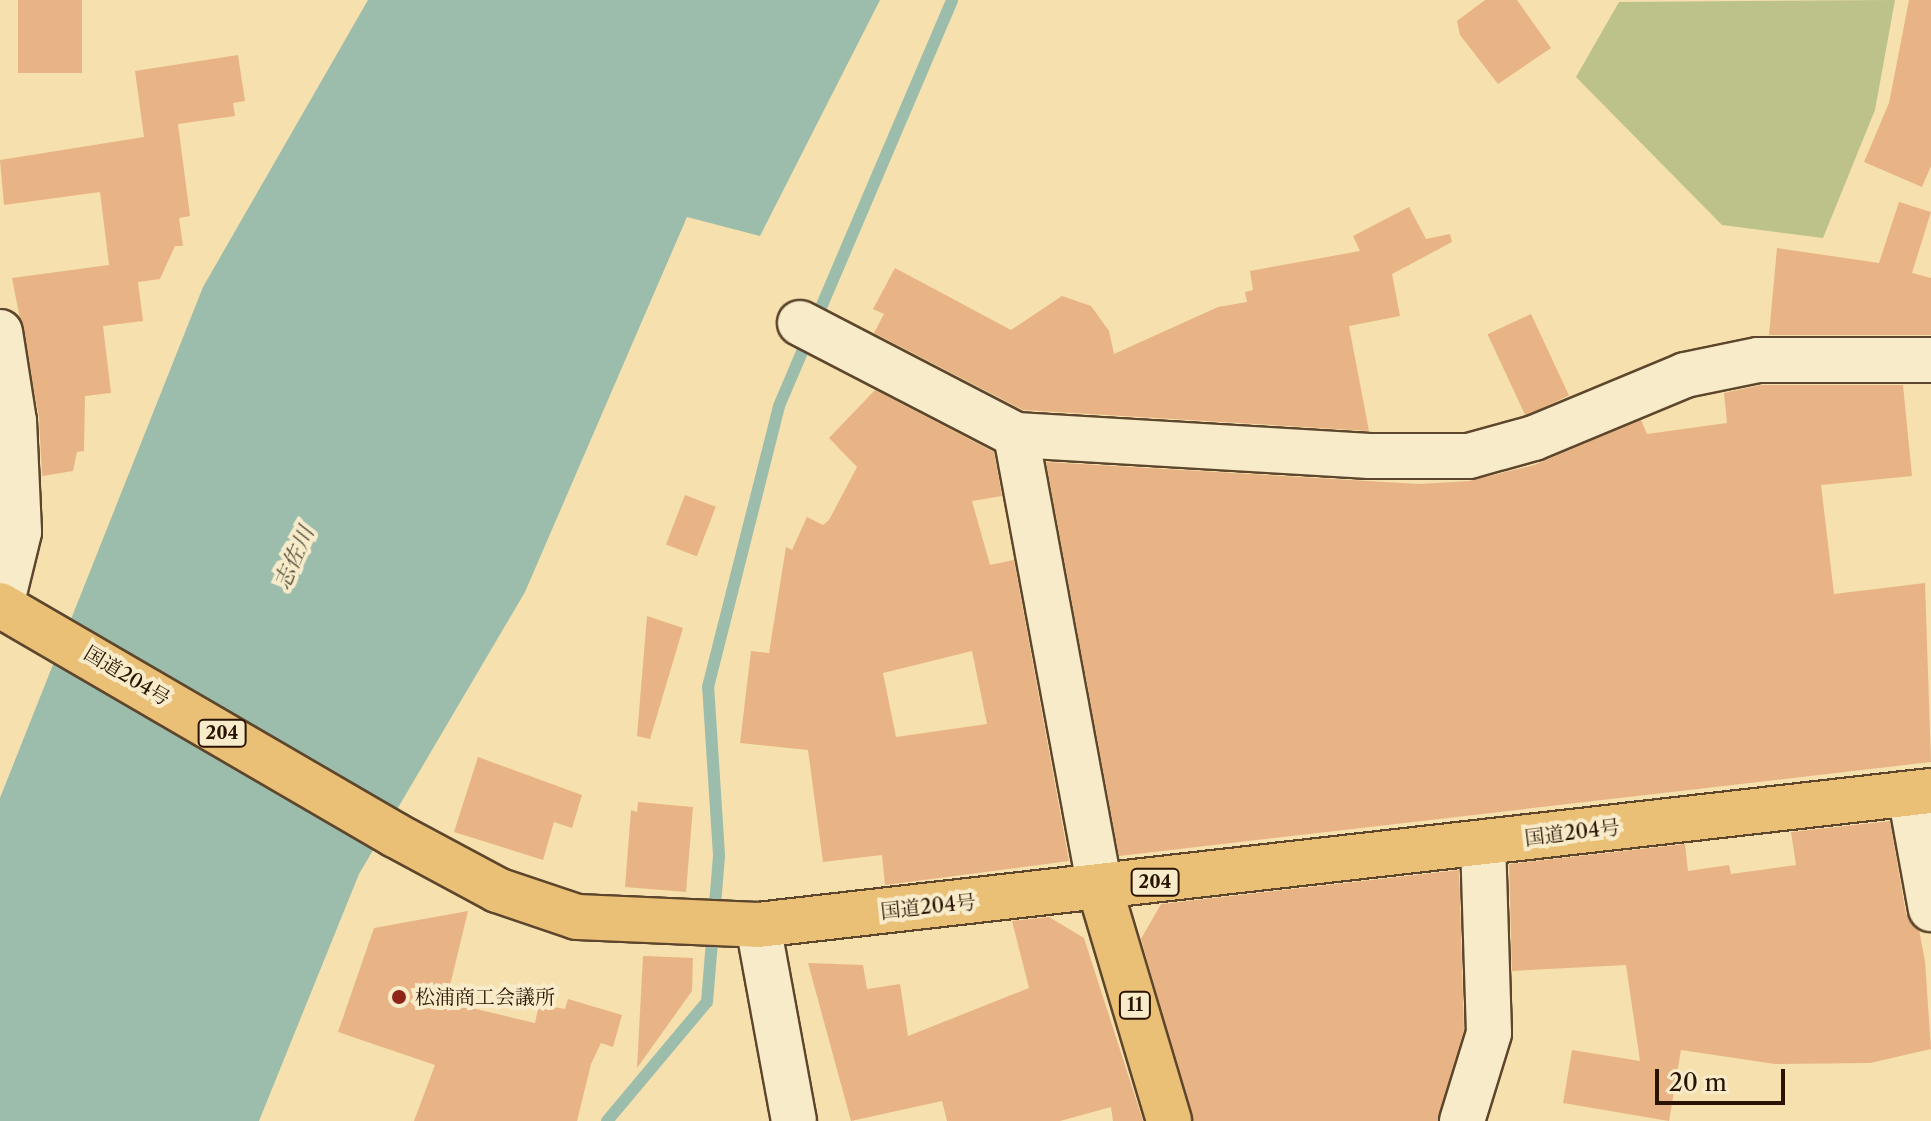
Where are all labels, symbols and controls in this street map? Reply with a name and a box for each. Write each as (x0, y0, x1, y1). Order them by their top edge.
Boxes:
water label: 志佐川 (269, 522, 319, 594)
street label: 国道204号 (80, 641, 174, 711)
road number: 204 (196, 719, 248, 747)
street label: 国道204号 (1523, 815, 1621, 851)
road number: 204 (1129, 868, 1181, 896)
street label: 国道204号 (879, 890, 977, 924)
place label: 松浦商工会議所 (415, 985, 555, 1009)
marker: 松浦商工会議所 (390, 988, 408, 1006)
road number: 11 (1117, 991, 1153, 1019)
scale bar (1659, 1053, 1789, 1103)
text: 20 m (1669, 1068, 1727, 1097)

